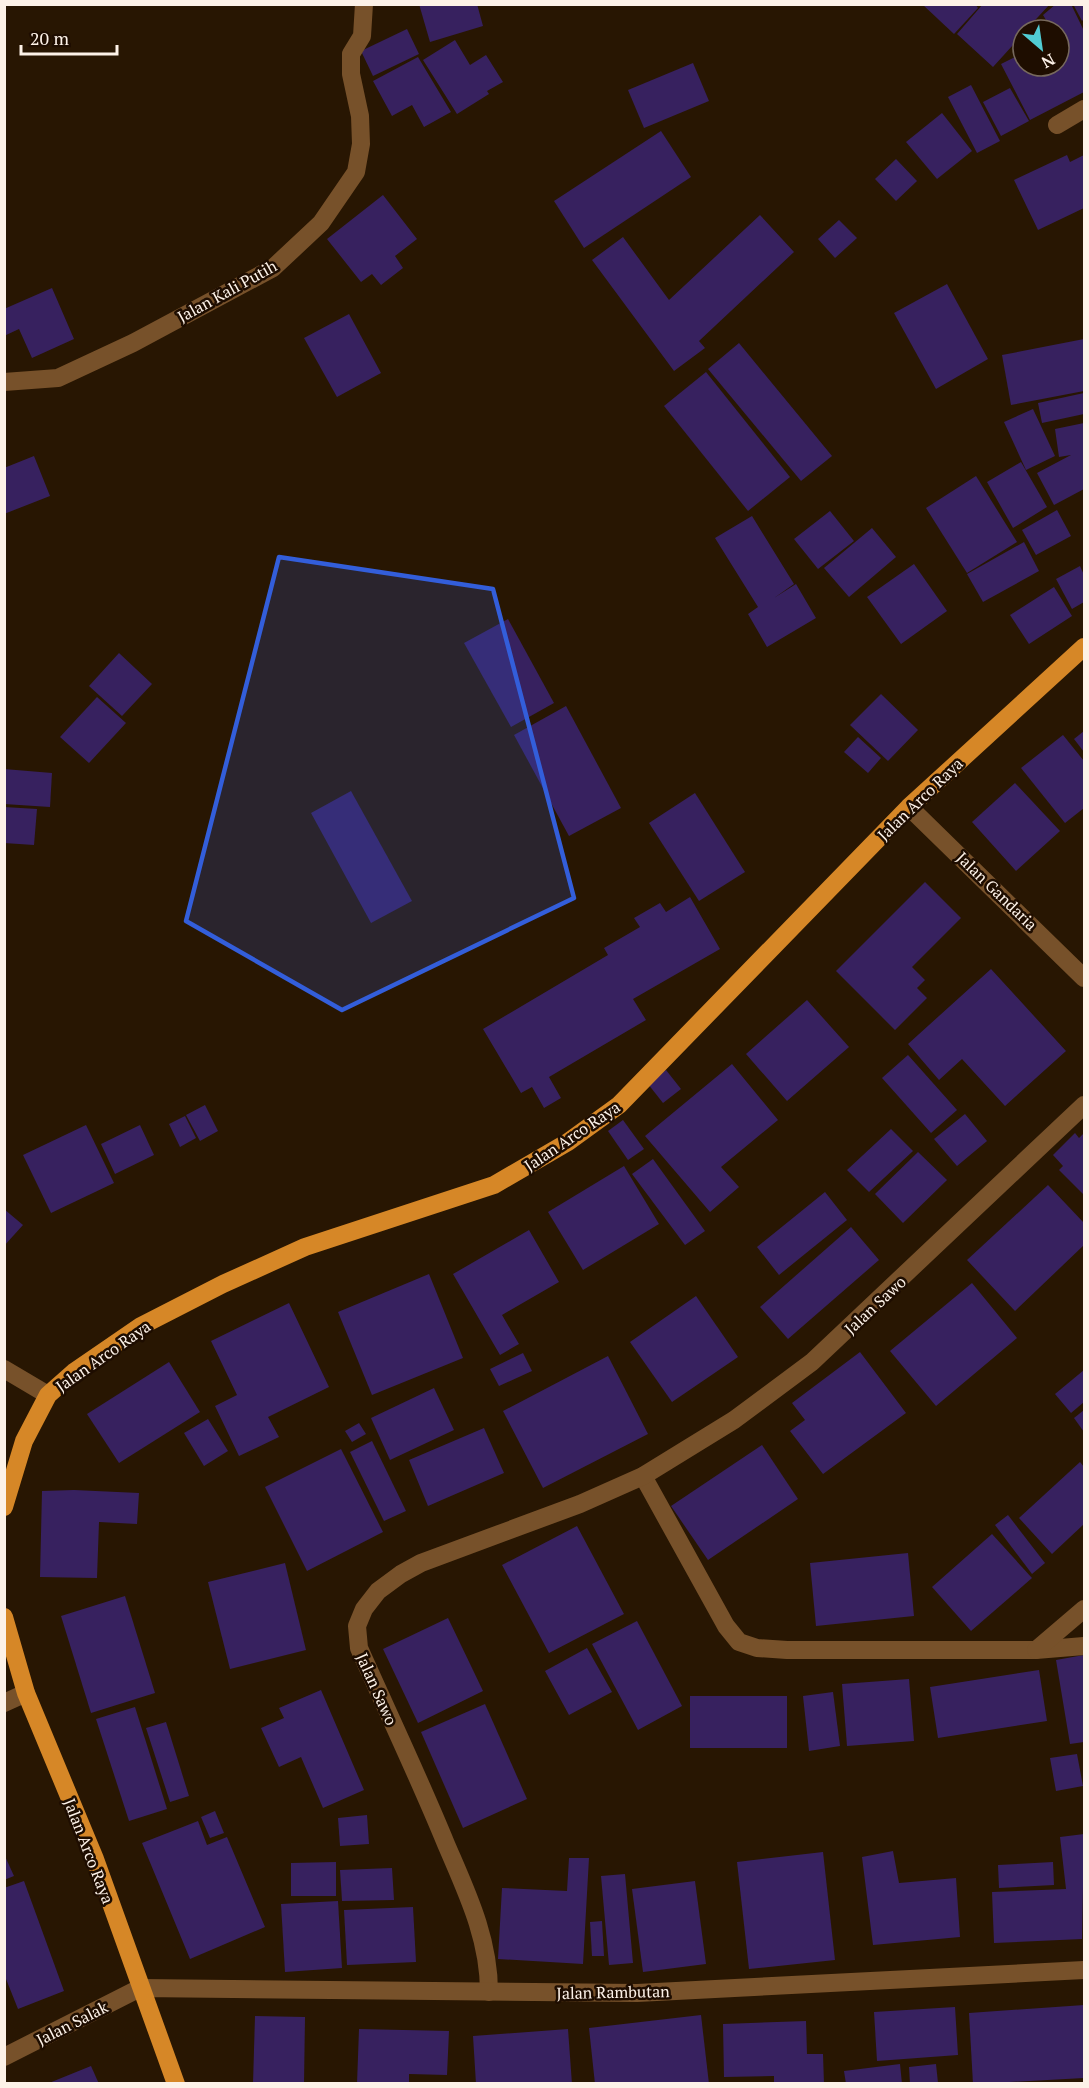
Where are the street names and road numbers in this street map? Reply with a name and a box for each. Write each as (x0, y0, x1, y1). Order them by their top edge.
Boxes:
street label: Jalan Kali Putih (173, 254, 281, 327)
street label: Jalan Arco Raya (872, 753, 968, 845)
street label: Jalan Gandaria (952, 847, 1042, 935)
street label: Jalan Arco Raya (520, 1096, 624, 1176)
street label: Jalan Sawo (839, 1271, 911, 1339)
street label: Jalan Arco Raya (51, 1315, 155, 1397)
street label: Jalan Sawo (351, 1649, 403, 1729)
street label: Jalan Arco Raya (59, 1795, 119, 1907)
street label: Jalan Rambutan (556, 1980, 670, 2004)
street label: Jalan Salak (32, 1995, 112, 2050)

